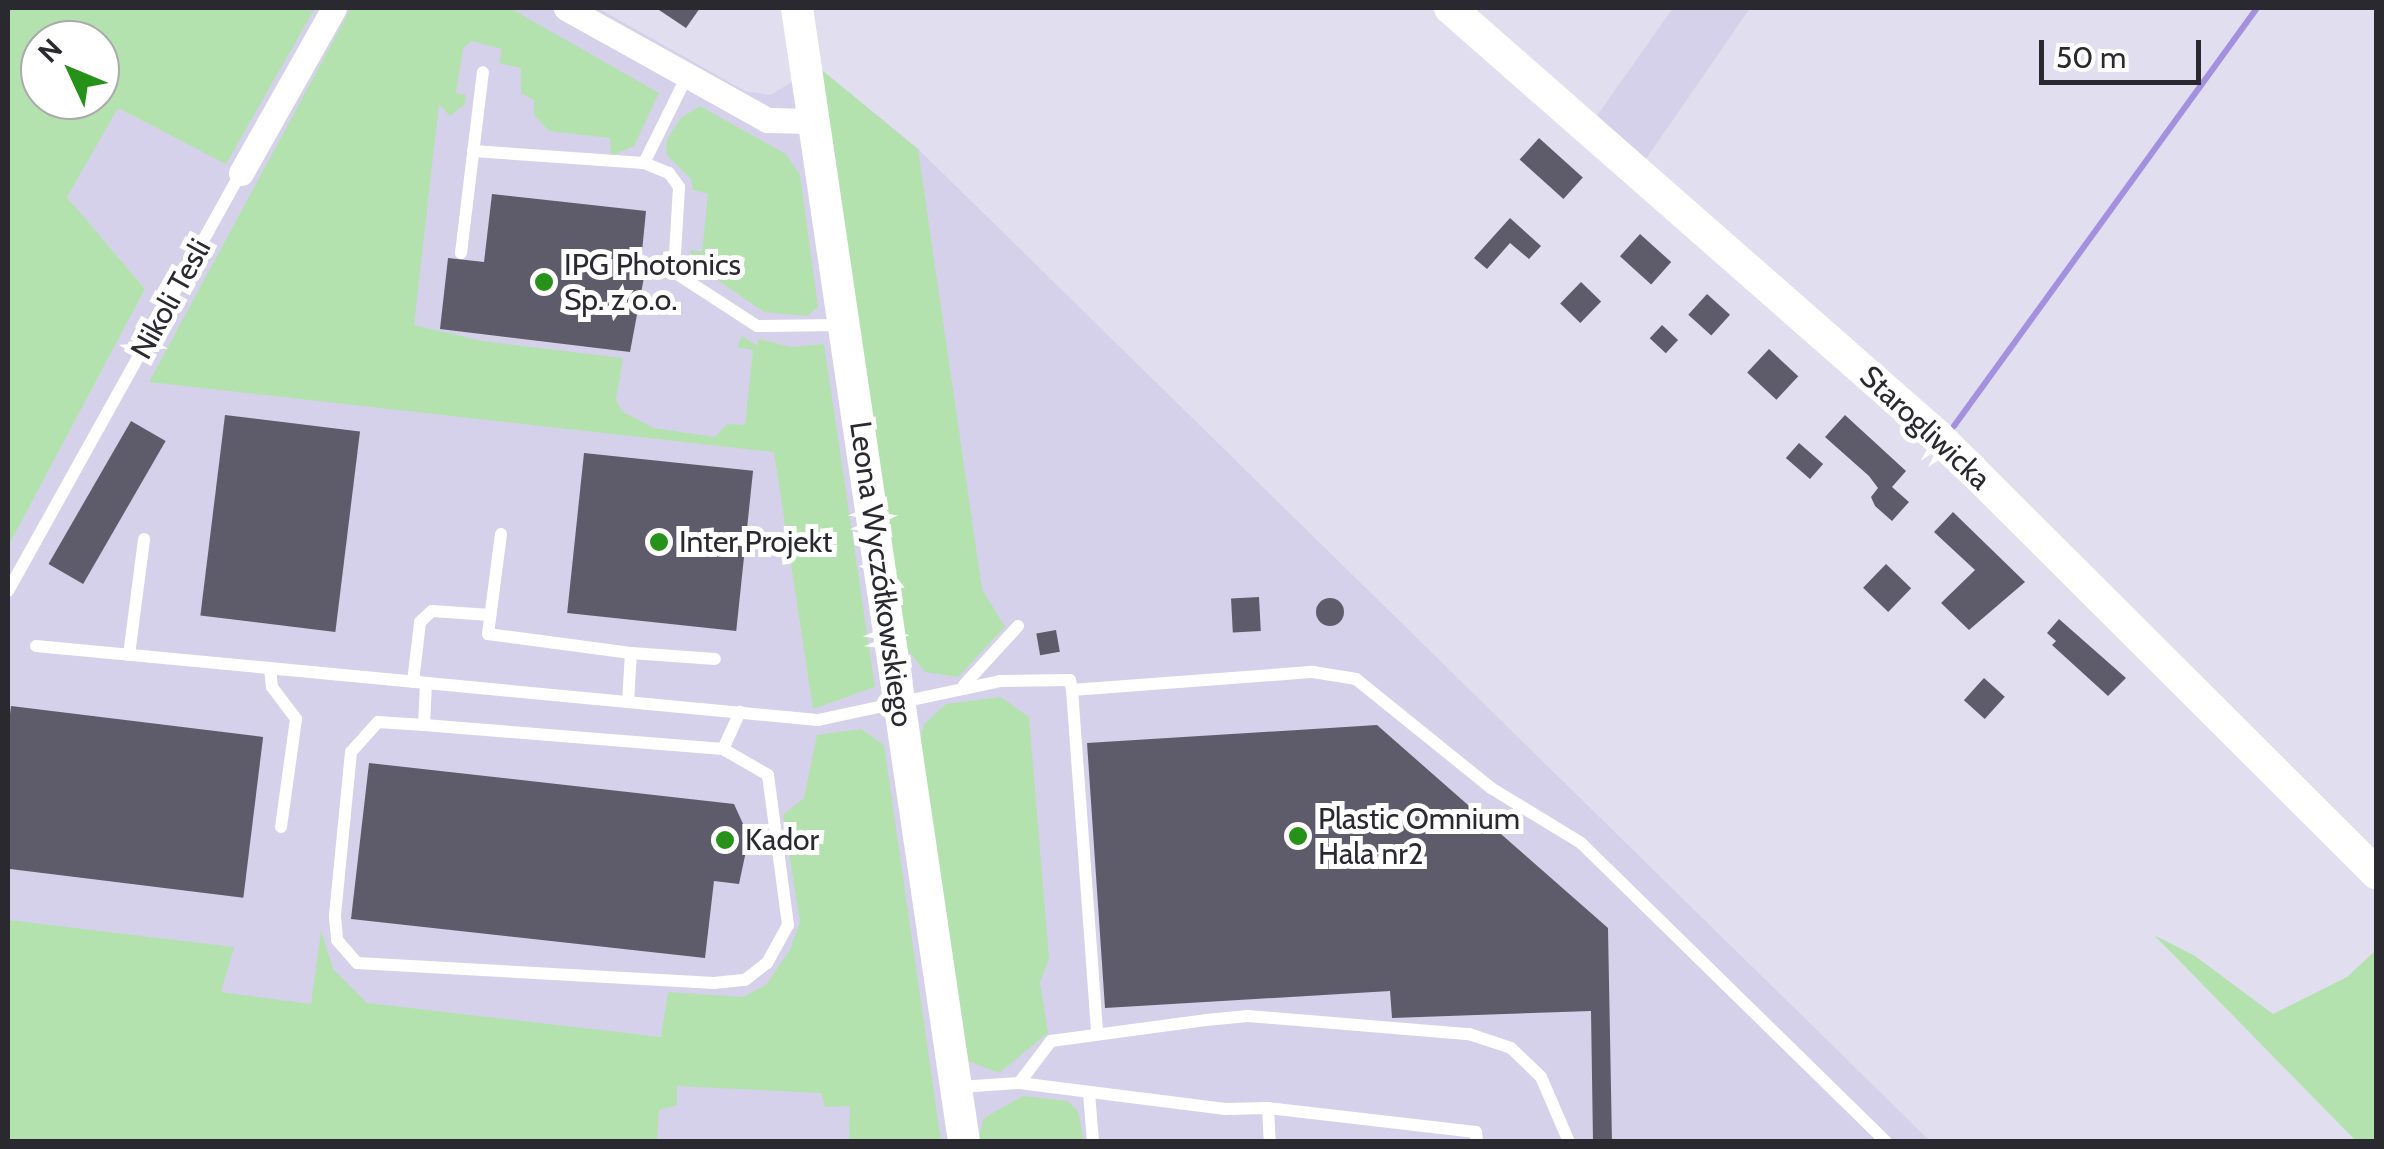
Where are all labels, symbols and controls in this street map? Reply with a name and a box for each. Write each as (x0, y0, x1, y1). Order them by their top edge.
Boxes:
north arrow (20, 20, 120, 120)
scale bar (2044, 20, 2206, 82)
text: N (31, 32, 69, 69)
text: 50 m (2056, 39, 2126, 76)
street label: Nikoli Tesli (123, 233, 219, 365)
place label: IPG Photonics Sp. z o.o. (564, 247, 741, 318)
marker: IPG Photonics Sp. z o.o. (533, 271, 555, 293)
street label: Starogliwicka (1852, 359, 1998, 497)
street label: Leona Wyczółkowskiego (842, 419, 920, 729)
place label: Inter Projekt (679, 524, 832, 560)
marker: Inter Projekt (648, 531, 670, 553)
place label: Plastic Omnium Hala nr2 (1318, 801, 1520, 872)
place label: Kador (745, 822, 819, 858)
marker: Plastic Omnium Hala nr2 (1287, 825, 1309, 847)
marker: Kador (714, 829, 736, 851)

